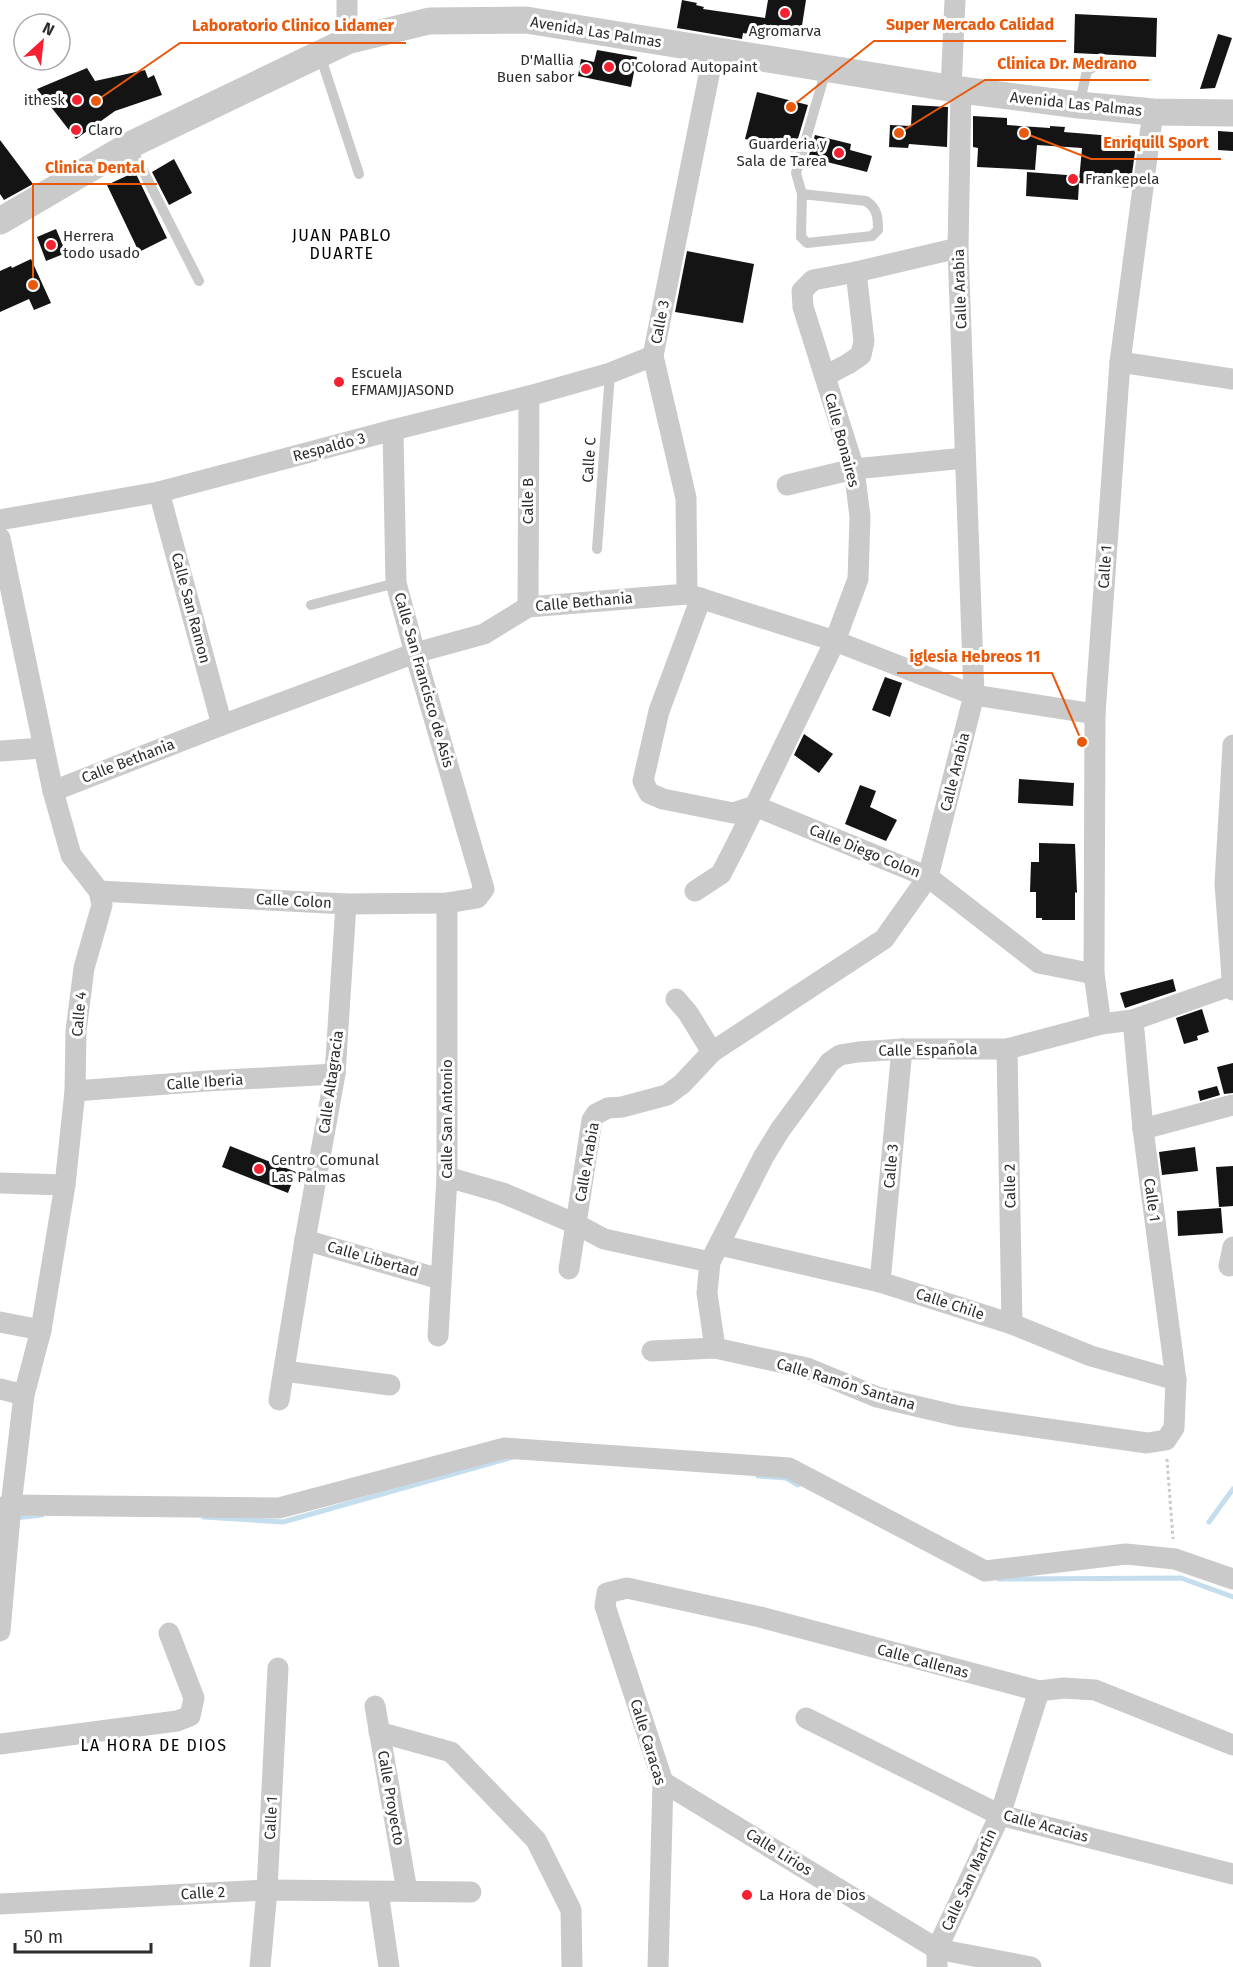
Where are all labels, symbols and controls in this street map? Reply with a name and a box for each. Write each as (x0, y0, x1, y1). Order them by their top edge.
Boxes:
marker: Agromarva (778, 6, 792, 20)
callout: Super Mercado Calidad (874, 7, 1066, 41)
callout: Laboratorio Clinico Lidamer (180, 9, 406, 43)
north arrow (12, 12, 72, 72)
street label: Avenida Las Palmas (529, 13, 663, 51)
text: Super Mercado Calidad (886, 15, 1054, 34)
text: Laboratorio Clinico Lidamer (192, 16, 395, 35)
text: N (40, 18, 58, 40)
place label: Agromarva (749, 22, 821, 40)
callout: Clinica Dr. Medrano (985, 46, 1149, 80)
place label: D'Mallia Buen sabor (497, 51, 574, 86)
text: Clinica Dr. Medrano (997, 54, 1137, 73)
place label: O'Colorad Autopaint (621, 58, 758, 76)
marker: O'Colorad Autopaint (602, 60, 616, 74)
marker: D'Mallia Buen sabor (579, 62, 593, 76)
street label: Avenida Las Palmas (1009, 88, 1143, 120)
place label: ithesk (24, 91, 65, 109)
marker: ithesk (70, 93, 84, 107)
place label: Claro (88, 121, 123, 139)
marker: Claro (69, 123, 83, 137)
callout: Enriquill Sport (1091, 125, 1221, 159)
text: Enriquill Sport (1103, 133, 1210, 152)
place label: Guarderia y Sala de Tarea (737, 135, 828, 170)
marker: Guarderia y Sala de Tarea (832, 146, 846, 160)
callout: Clinica Dental (33, 150, 157, 184)
text: Clinica Dental (45, 158, 145, 177)
place label: Frankepela (1085, 170, 1159, 188)
marker: Frankepela (1066, 172, 1080, 186)
district label: JUAN PABLO DUARTE (292, 226, 392, 263)
place label: Herrera todo usado (63, 227, 140, 262)
marker: Herrera todo usado (44, 238, 58, 252)
street label: Calle Arabia (950, 248, 970, 330)
street label: Calle 3 (647, 298, 673, 346)
place label: Escuela EFMAMJJASOND (351, 364, 454, 399)
marker: Escuela EFMAMJJASOND (332, 375, 346, 389)
street label: Calle Bonaires (821, 391, 863, 489)
street label: Respaldo 3 (291, 429, 367, 465)
street label: Calle C (578, 436, 600, 483)
street label: Calle B (519, 478, 537, 524)
street label: Calle 1 (1095, 545, 1115, 589)
street label: Calle San Ramon (168, 551, 214, 665)
street label: Calle Bethania (534, 589, 634, 615)
street label: Calle San Francisco de Asis (390, 590, 458, 770)
callout: iglesia Hebreos 11 (897, 639, 1052, 673)
text: iglesia Hebreos 11 (910, 647, 1040, 666)
street label: Calle Arabia (937, 731, 973, 813)
street label: Calle Bethania (79, 735, 177, 787)
street label: Calle Diego Colon (807, 821, 923, 881)
street label: Calle Colon (256, 890, 332, 912)
street label: Calle 4 (68, 991, 90, 1037)
street label: Calle Altagracia (315, 1029, 347, 1135)
street label: Calle Española (878, 1040, 978, 1060)
street label: Calle San Antonio (438, 1059, 456, 1179)
street label: Calle Iberia (166, 1070, 244, 1094)
street label: Calle Arabia (571, 1121, 603, 1203)
street label: Calle 3 (880, 1143, 902, 1189)
place label: Centro Comunal Las Palmas (271, 1151, 380, 1186)
marker: Centro Comunal Las Palmas (252, 1162, 266, 1176)
street label: Calle 2 (1001, 1164, 1019, 1208)
street label: Calle 1 (1140, 1177, 1164, 1223)
street label: Calle Libertad (325, 1237, 421, 1281)
street label: Calle Chile (914, 1284, 986, 1324)
street label: Calle Ramón Santana (774, 1354, 918, 1414)
street label: Calle Callenas (875, 1640, 971, 1682)
street label: Calle Caracas (626, 1697, 670, 1787)
district label: LA HORA DE DIOS (81, 1736, 227, 1755)
street label: Calle Proyecto (374, 1749, 408, 1847)
street label: Calle 1 (261, 1796, 281, 1840)
street label: Calle Acacias (1001, 1806, 1091, 1846)
street label: Calle Lirios (743, 1825, 815, 1879)
street label: Calle San Martin (938, 1826, 1000, 1934)
street label: Calle 2 (180, 1883, 226, 1903)
place label: La Hora de Dios (759, 1886, 866, 1904)
marker: La Hora de Dios (740, 1888, 754, 1902)
scale bar (15, 1916, 152, 1954)
text: 50 m (24, 1926, 63, 1948)

